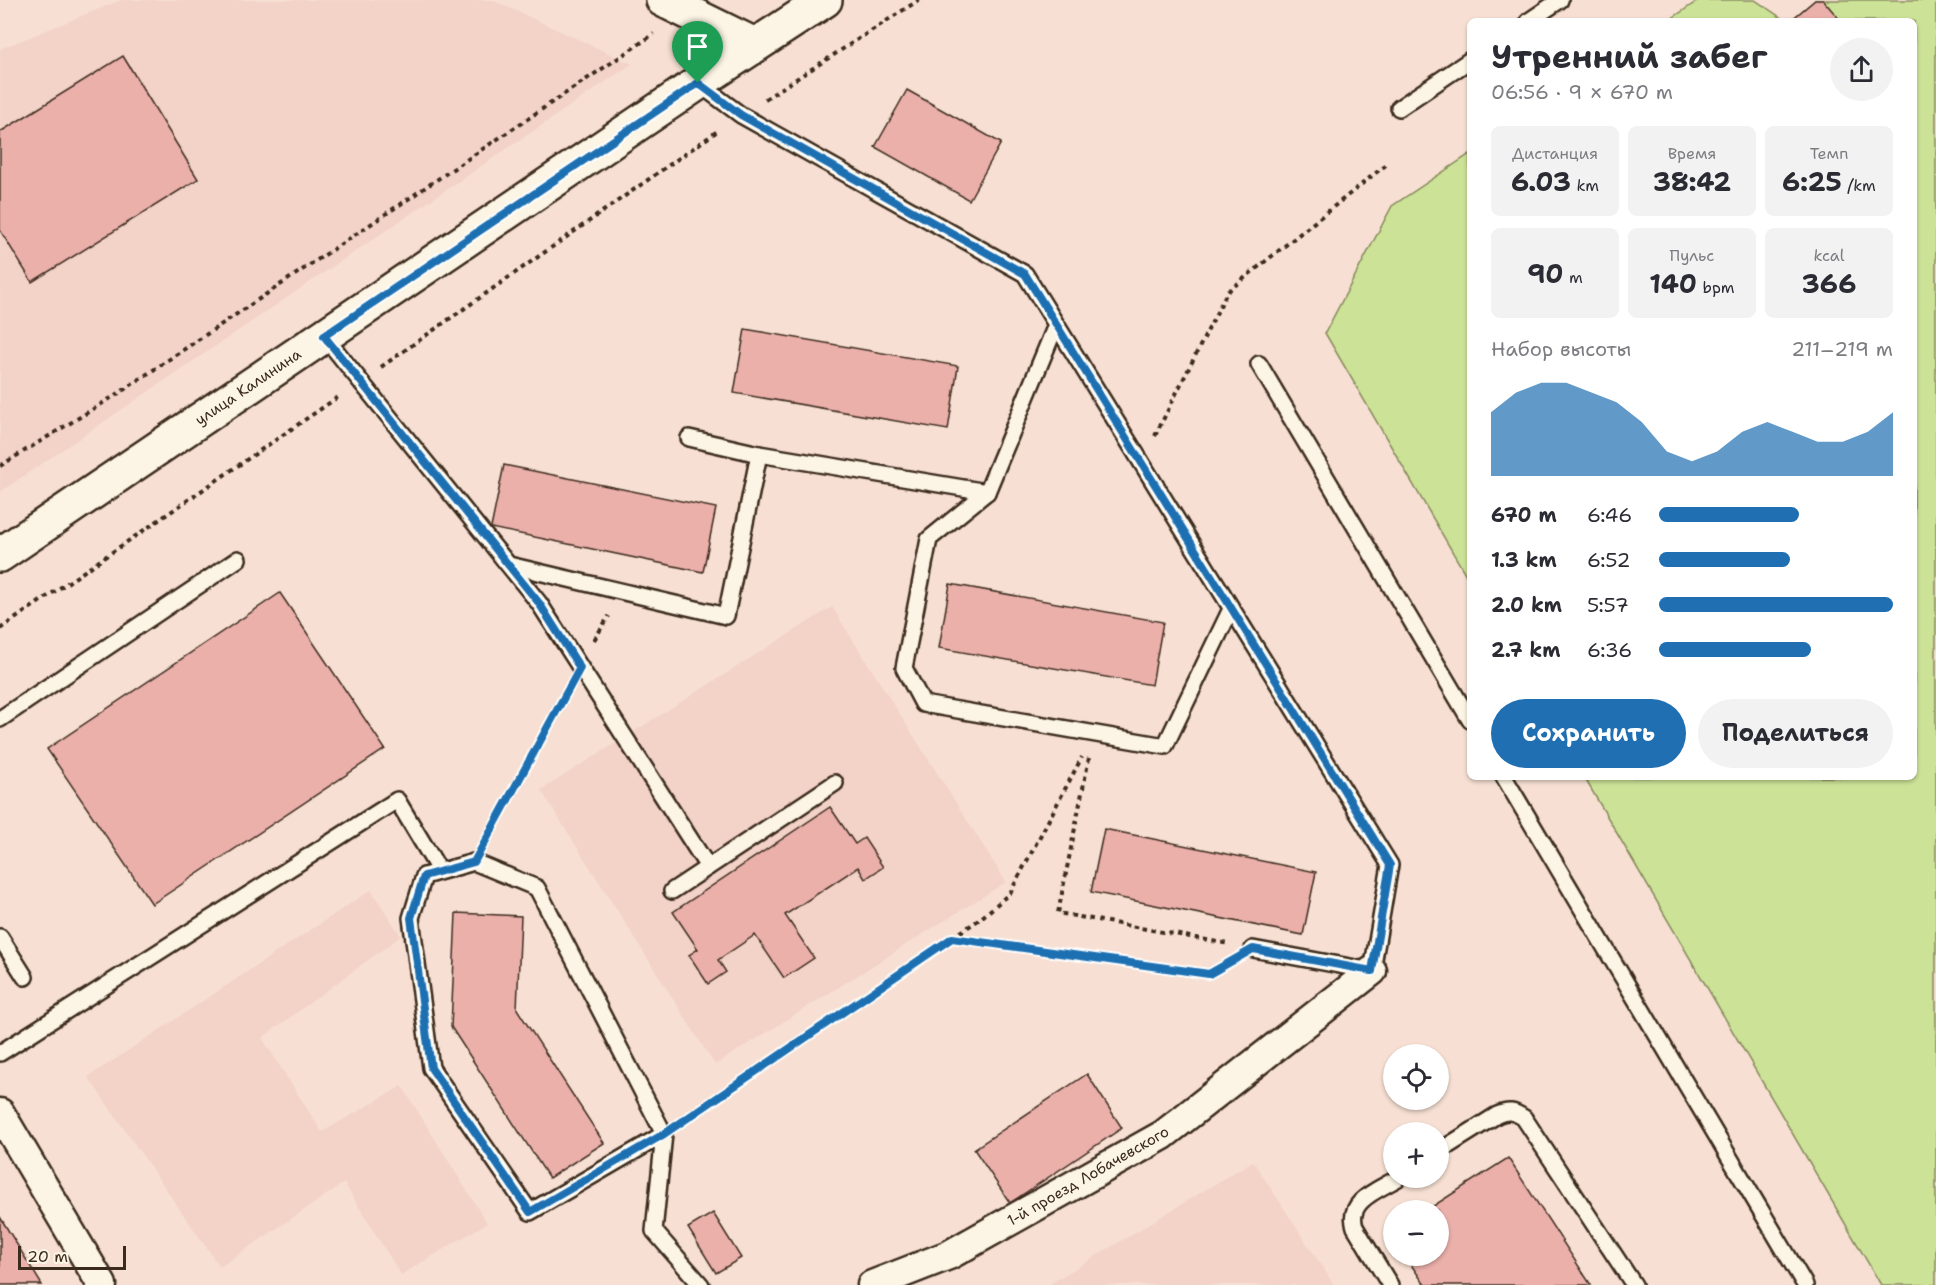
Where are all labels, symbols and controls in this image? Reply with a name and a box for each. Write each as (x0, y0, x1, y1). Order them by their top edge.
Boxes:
pin (672, 21, 723, 83)
icon: arrive (681, 30, 714, 63)
text: Утренний забег (1491, 34, 1768, 79)
button: share (1830, 38, 1893, 101)
text: 06:56 · 9 × 670 m (1491, 79, 1673, 105)
text: Дистанция (1512, 143, 1598, 164)
text: Время (1668, 143, 1716, 164)
text: Темп (1810, 143, 1848, 164)
text: 6.03 (1511, 164, 1571, 199)
text: 38:42 (1653, 164, 1731, 199)
text: 6:25 (1782, 164, 1842, 199)
text: km (1571, 175, 1599, 196)
text: /km (1842, 175, 1876, 196)
text: Пульс (1670, 245, 1714, 266)
text: kcal (1813, 245, 1845, 266)
text: 90 (1527, 256, 1563, 291)
text: 140 (1649, 266, 1697, 301)
text: 366 (1802, 266, 1856, 301)
text: m (1563, 267, 1583, 288)
text: bpm (1697, 277, 1735, 298)
text: Набор высоты (1491, 336, 1631, 362)
text: 211–219 m (1791, 336, 1893, 362)
street label: улица Калинина (191, 344, 305, 430)
text: 670 m (1491, 502, 1557, 528)
text: 6:46 (1587, 502, 1632, 528)
text: 1.3 km (1491, 547, 1557, 573)
text: 6:52 (1587, 547, 1631, 573)
text: 2.0 km (1491, 592, 1562, 618)
text: 5:57 (1587, 592, 1629, 618)
text: 2.7 km (1491, 637, 1560, 663)
text: 6:36 (1587, 637, 1632, 663)
button: Сохранить (1491, 699, 1686, 768)
button: Поделиться (1698, 699, 1893, 768)
map controls (1383, 1044, 1449, 1266)
button: locate (1383, 1044, 1449, 1110)
street label: 1-й проезд Лобачевского (1003, 1121, 1173, 1231)
button: + (1383, 1122, 1449, 1188)
button: − (1383, 1200, 1449, 1266)
scale bar (18, 1243, 126, 1270)
text: 20 m (27, 1246, 68, 1267)

